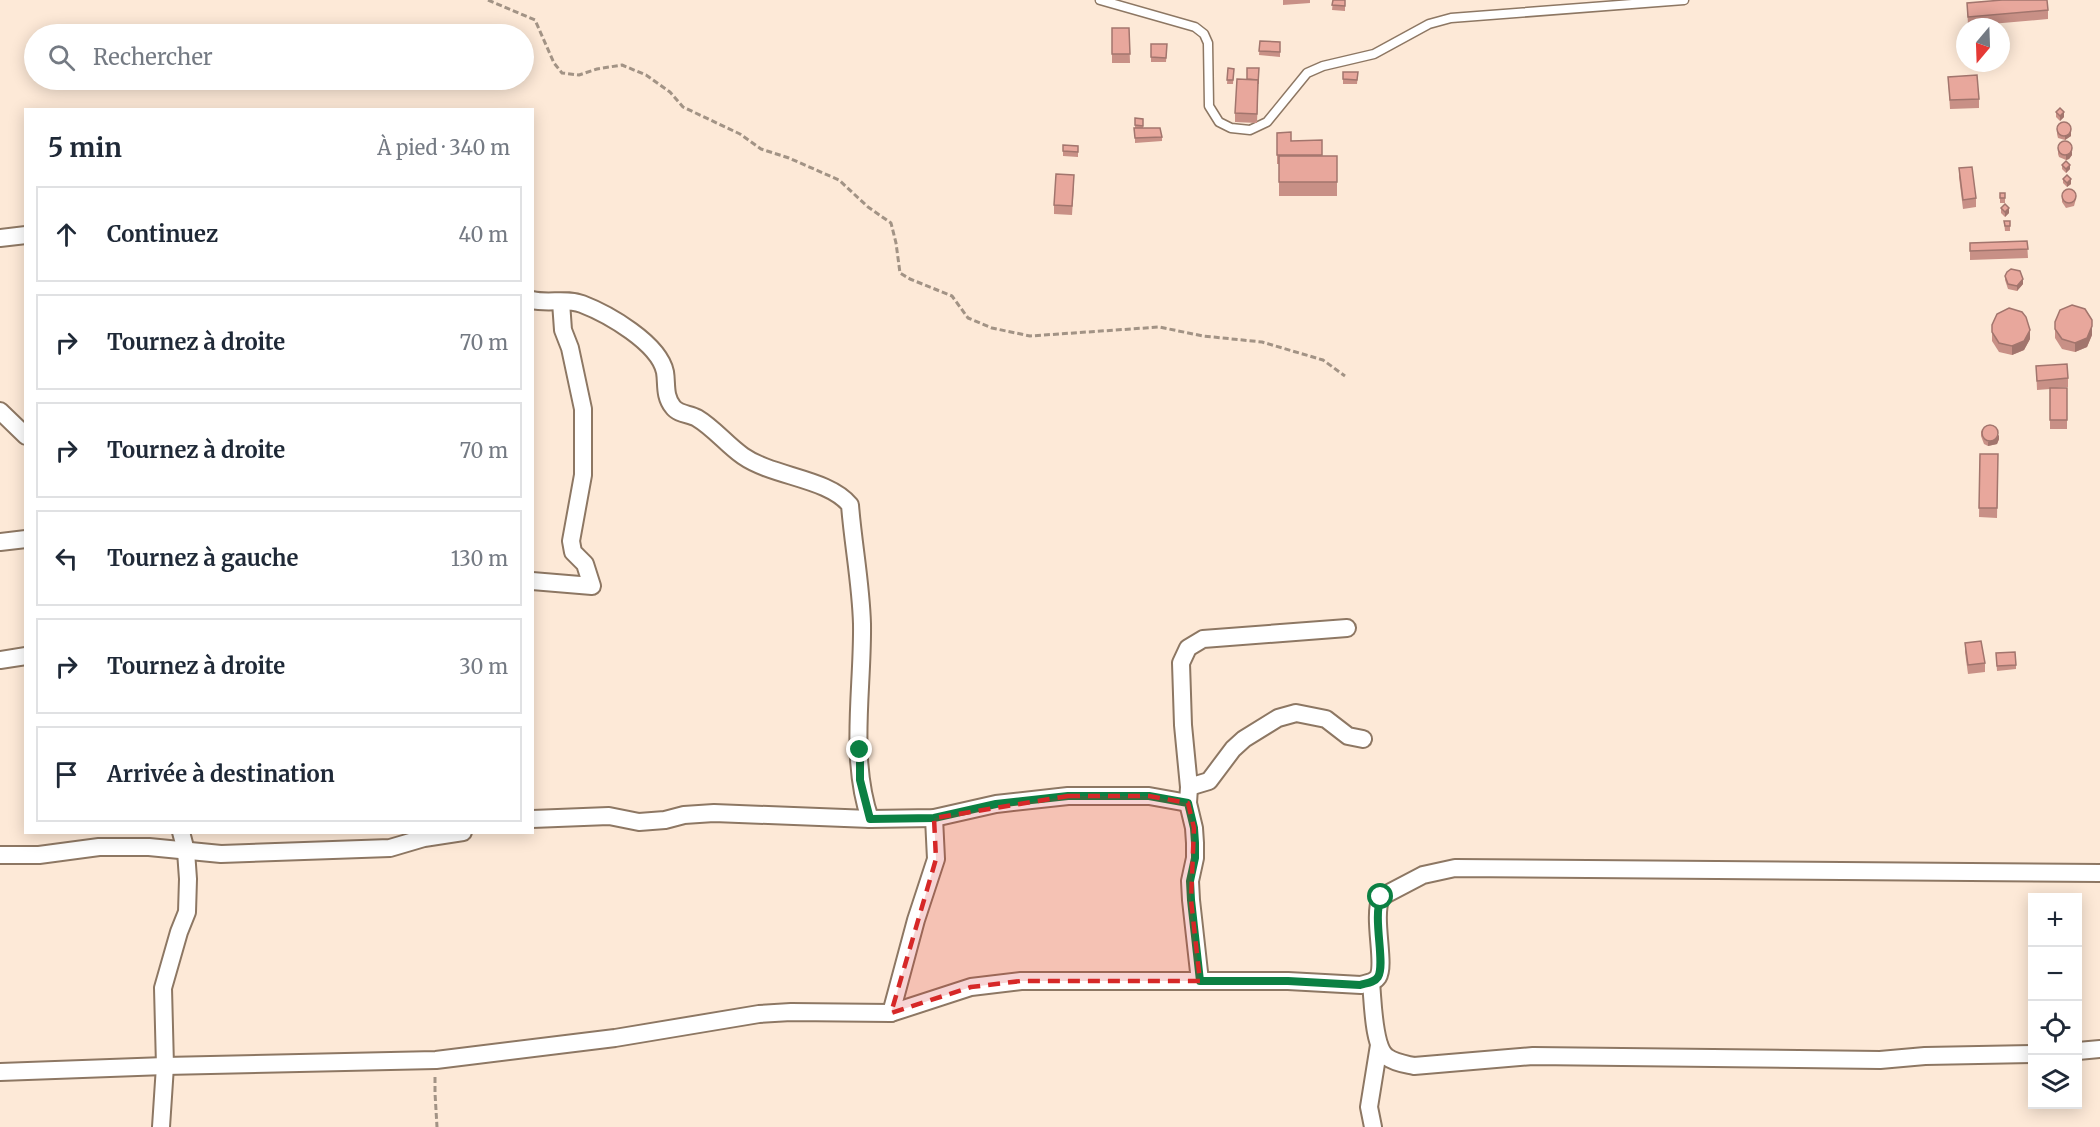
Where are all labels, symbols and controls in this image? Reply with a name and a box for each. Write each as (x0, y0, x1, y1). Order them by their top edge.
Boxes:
north arrow (1956, 18, 2010, 72)
search box (24, 24, 534, 90)
icon: search (45, 41, 78, 74)
text: Rechercher (93, 43, 213, 71)
text: 5 min (48, 131, 122, 164)
text: À pied · 340 m (377, 135, 510, 160)
icon: ahead (50, 218, 83, 251)
text: Continuez (107, 220, 218, 248)
text: 40 m (458, 222, 508, 247)
icon: right (50, 326, 83, 359)
text: Tournez à droite (107, 328, 285, 356)
text: 70 m (460, 330, 508, 355)
icon: right (50, 434, 83, 467)
text: Tournez à droite (107, 436, 285, 464)
text: 70 m (460, 438, 508, 463)
icon: left (50, 542, 83, 575)
text: Tournez à gauche (107, 544, 298, 572)
text: 130 m (451, 546, 508, 571)
icon: right (50, 650, 83, 683)
text: Tournez à droite (107, 652, 285, 680)
text: 30 m (459, 654, 508, 679)
route end (846, 736, 872, 762)
icon: arrive (50, 758, 83, 791)
text: Arrivée à destination (107, 760, 335, 788)
route start (1367, 883, 1393, 909)
map controls (2028, 893, 2082, 1109)
button: + (2028, 893, 2082, 947)
button: − (2028, 947, 2082, 1001)
button: locate (2028, 1001, 2082, 1055)
button: layers (2028, 1055, 2082, 1109)

